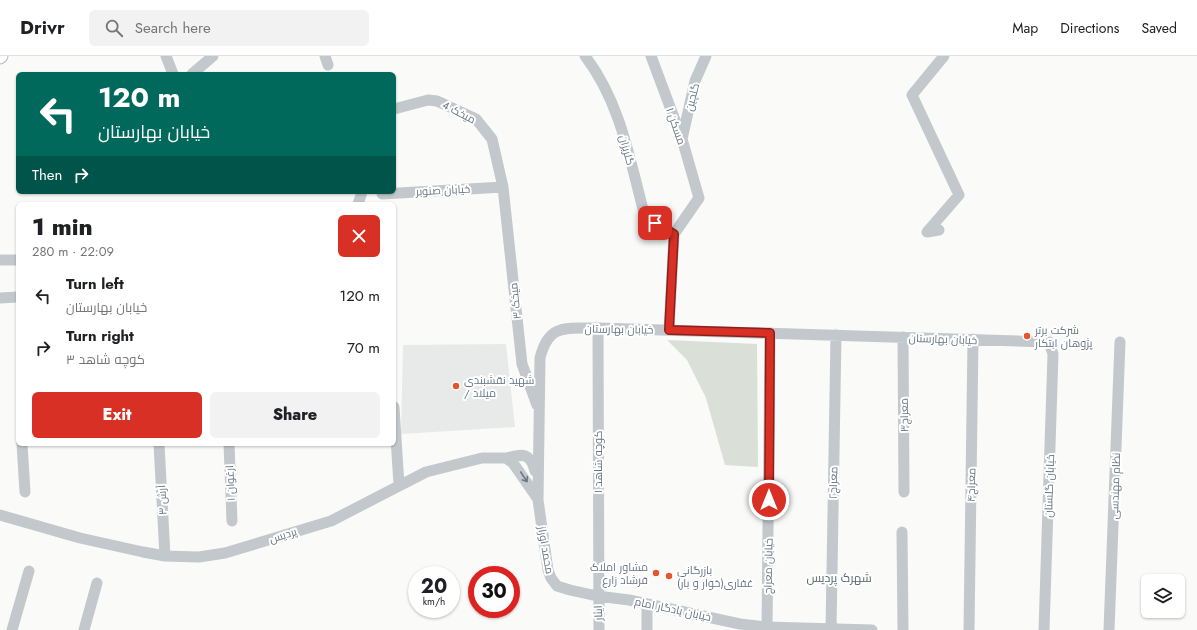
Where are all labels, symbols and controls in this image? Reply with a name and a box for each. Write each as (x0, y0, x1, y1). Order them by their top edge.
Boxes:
search box (89, 10, 369, 46)
text: Drivr (20, 14, 65, 41)
icon: search (103, 17, 125, 39)
text: Search here (135, 17, 211, 39)
text: Map (1012, 18, 1038, 38)
text: Directions (1060, 18, 1120, 38)
text: Saved (1142, 18, 1177, 38)
text: 120 m (98, 77, 181, 118)
street label: گلچین (681, 81, 703, 113)
icon: left (32, 88, 84, 140)
street label: میخک 4 (440, 97, 478, 127)
street label: مسکن ۱ (662, 105, 690, 147)
text: خیابان بهارستان (98, 119, 210, 145)
street label: گلریزان (615, 133, 639, 167)
text: Then (32, 164, 62, 186)
icon: right (70, 164, 92, 186)
street label: خیابان صنوبر (414, 181, 471, 199)
pin (638, 206, 672, 240)
text: 1 min (32, 209, 93, 244)
icon: arrive (644, 212, 666, 234)
button: close (338, 215, 380, 257)
text: 280 m · 22:09 (32, 242, 114, 261)
text: Turn left (66, 273, 124, 295)
street label: میخک ۳ (505, 282, 525, 320)
icon: left (32, 285, 54, 307)
text: 120 m (340, 285, 380, 307)
text: خیابان بهارستان (66, 298, 147, 317)
street label: خیابان بهارستان (585, 320, 653, 338)
place label: شرکت برتر پژوهان ابتکار (1034, 322, 1092, 351)
text: Turn right (66, 325, 134, 347)
street label: خیابان بهارستان (908, 330, 978, 348)
marker: شرکت برتر پژوهان ابتکار (1022, 331, 1032, 341)
icon: right (32, 337, 54, 359)
text: 70 m (347, 337, 380, 359)
text: کوچه شاهد ۳ (66, 350, 145, 369)
place label: شهید نقشبندی / میلاد (464, 372, 534, 401)
marker: شهید نقشبندی / میلاد (451, 381, 461, 391)
button: Exit (32, 392, 202, 438)
button: Share (210, 392, 380, 438)
street label: معراج۳ (896, 398, 912, 432)
street label: کوچه شاهد ۱ (590, 431, 606, 493)
street label: نظام مهندسی (1106, 452, 1124, 520)
street label: خیابان گلستان (1040, 454, 1058, 518)
street label: ارغوان ۱ (221, 465, 239, 501)
street label: معراج۲ (825, 467, 841, 499)
street label: معراج۴ (963, 468, 979, 502)
one-way arrow (520, 471, 528, 483)
position arrow (748, 479, 790, 521)
street label: آرش ۳ (153, 485, 171, 515)
street label: پردیس (267, 523, 299, 547)
street label: محمد اوراز (534, 524, 558, 575)
street label: خیابان معراج (760, 538, 776, 594)
place label: مشاور املاک فرشاد زارع (590, 559, 648, 588)
place label: بازرگانی غفاری(خوار و بار) (677, 562, 753, 591)
speed limit sign: 30 (468, 566, 520, 618)
marker: مشاور املاک فرشاد زارع (651, 568, 661, 578)
district label: شهرک پردیس (806, 569, 872, 587)
marker: بازرگانی غفاری(خوار و بار) (664, 571, 674, 581)
text: 20 (421, 572, 447, 601)
map controls (1141, 574, 1185, 618)
button: layers (1141, 574, 1185, 618)
street label: خیابان یادگار امام (633, 593, 713, 625)
text: km/h (423, 594, 445, 609)
street label: ایثار (590, 605, 606, 622)

